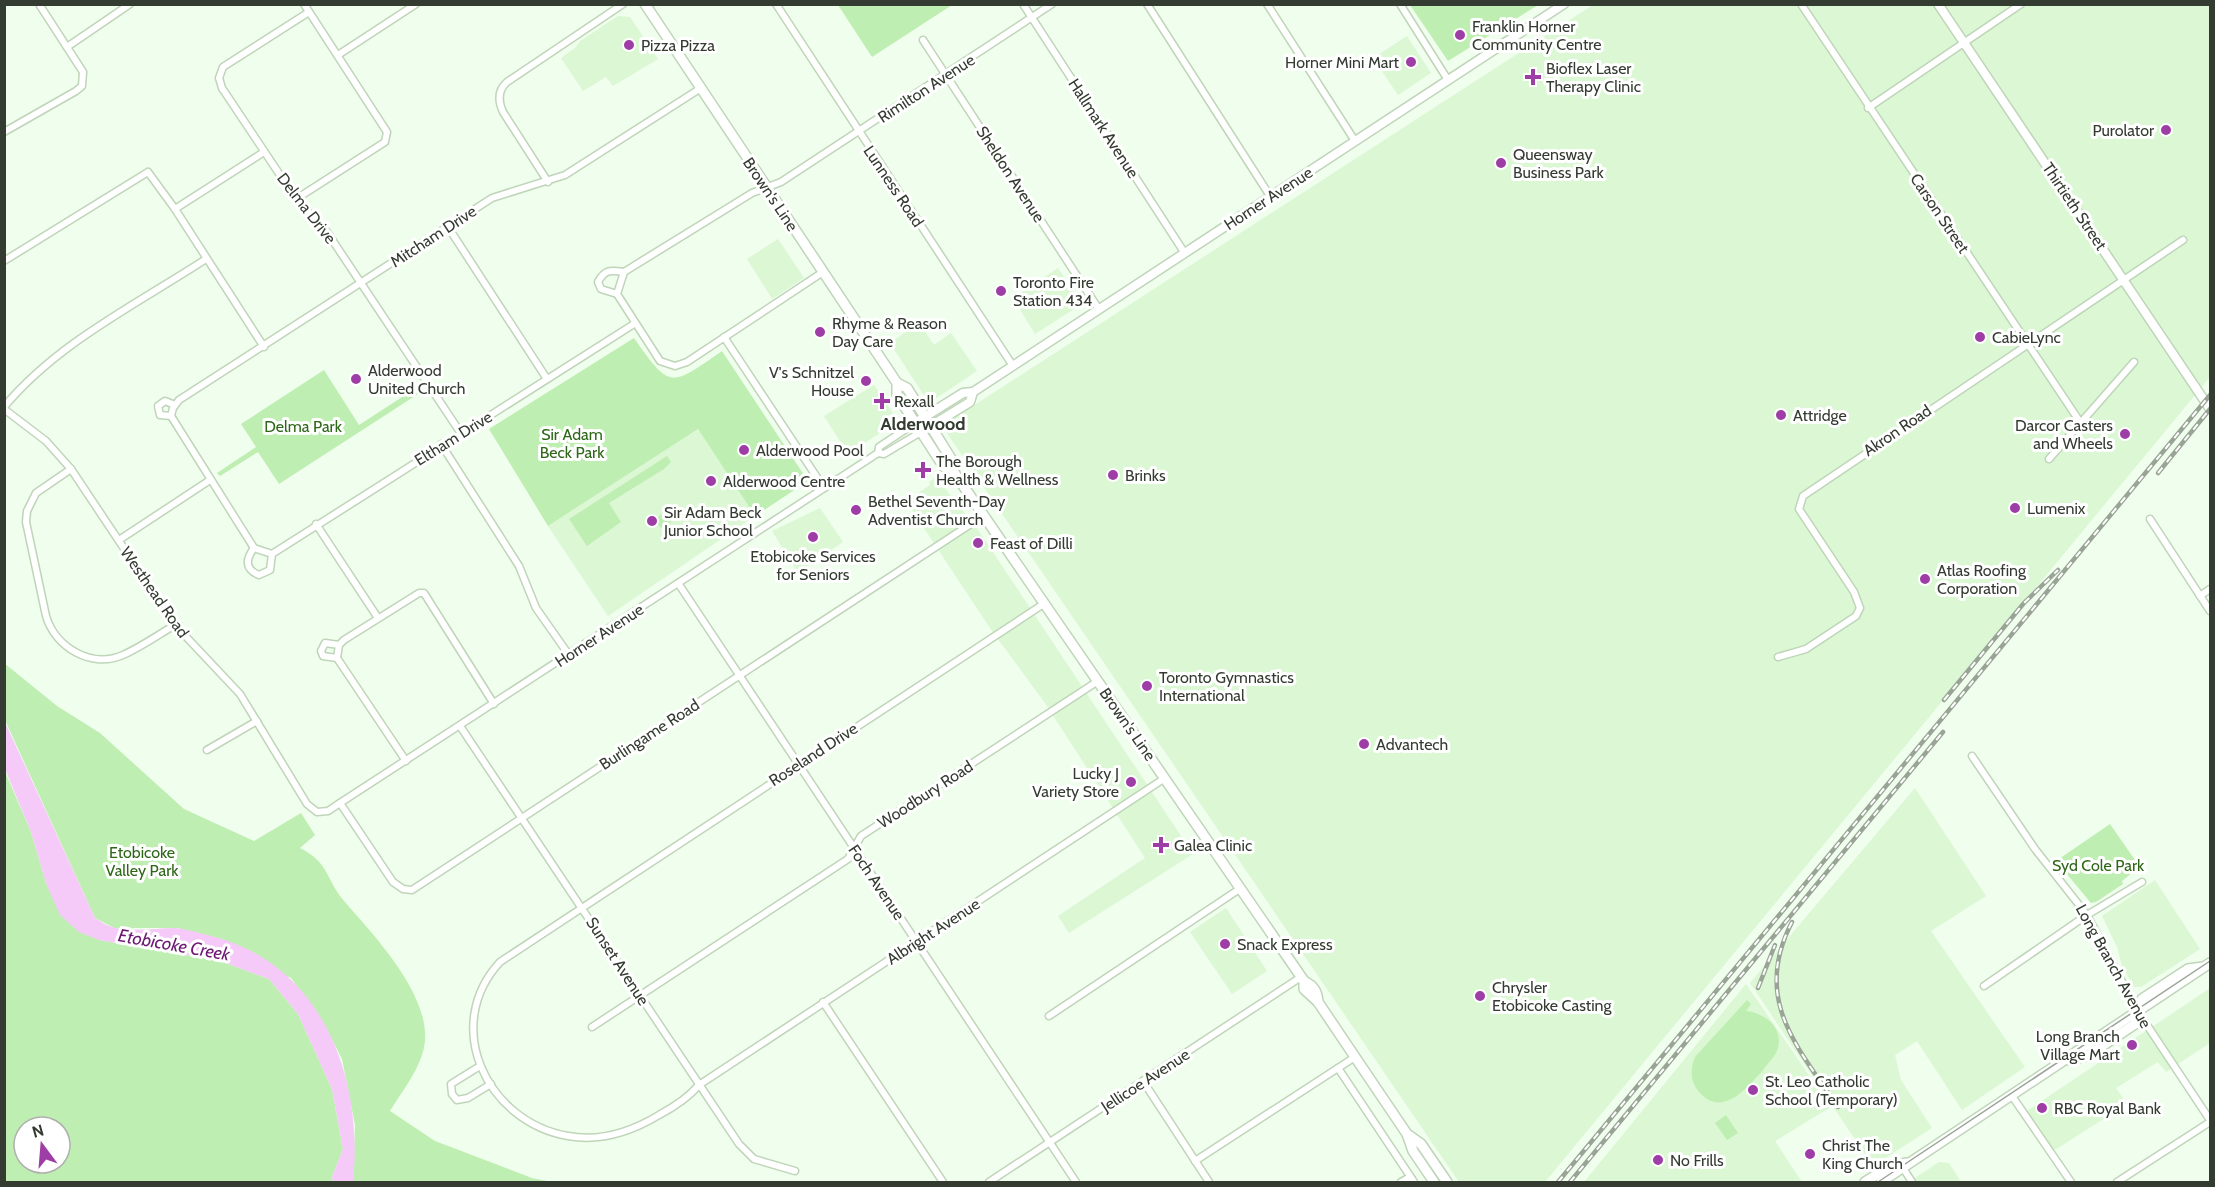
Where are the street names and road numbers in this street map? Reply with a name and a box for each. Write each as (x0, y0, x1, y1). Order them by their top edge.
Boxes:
street label: Rimilton Avenue (874, 50, 978, 127)
street label: Hallmark Avenue (1064, 75, 1143, 182)
street label: Sheldon Avenue (972, 123, 1049, 226)
street label: Lunness Road (859, 142, 928, 231)
street label: Brown's Line (739, 154, 802, 235)
street label: Thirtieth Street (2038, 159, 2111, 254)
street label: Horner Avenue (1221, 163, 1316, 234)
street label: Delma Drive (273, 169, 340, 248)
street label: Carson Street (1906, 170, 1973, 257)
street label: Mitcham Drive (387, 202, 480, 271)
street label: Akron Road (1860, 401, 1935, 460)
street label: Eltham Drive (411, 407, 496, 470)
street label: Westhead Road (116, 543, 193, 641)
street label: Horner Avenue (552, 600, 647, 671)
street label: Brown's Line (1096, 684, 1160, 764)
street label: Burlingame Road (596, 695, 703, 774)
street label: Roseland Drive (765, 719, 861, 790)
street label: Woodbury Road (874, 757, 976, 832)
street label: Foch Avenue (844, 841, 909, 924)
street label: Albright Avenue (883, 894, 983, 969)
street label: Long Branch Avenue (2072, 901, 2155, 1031)
street label: Sunset Avenue (582, 914, 653, 1009)
street label: Jellicoe Avenue (1097, 1045, 1193, 1117)

